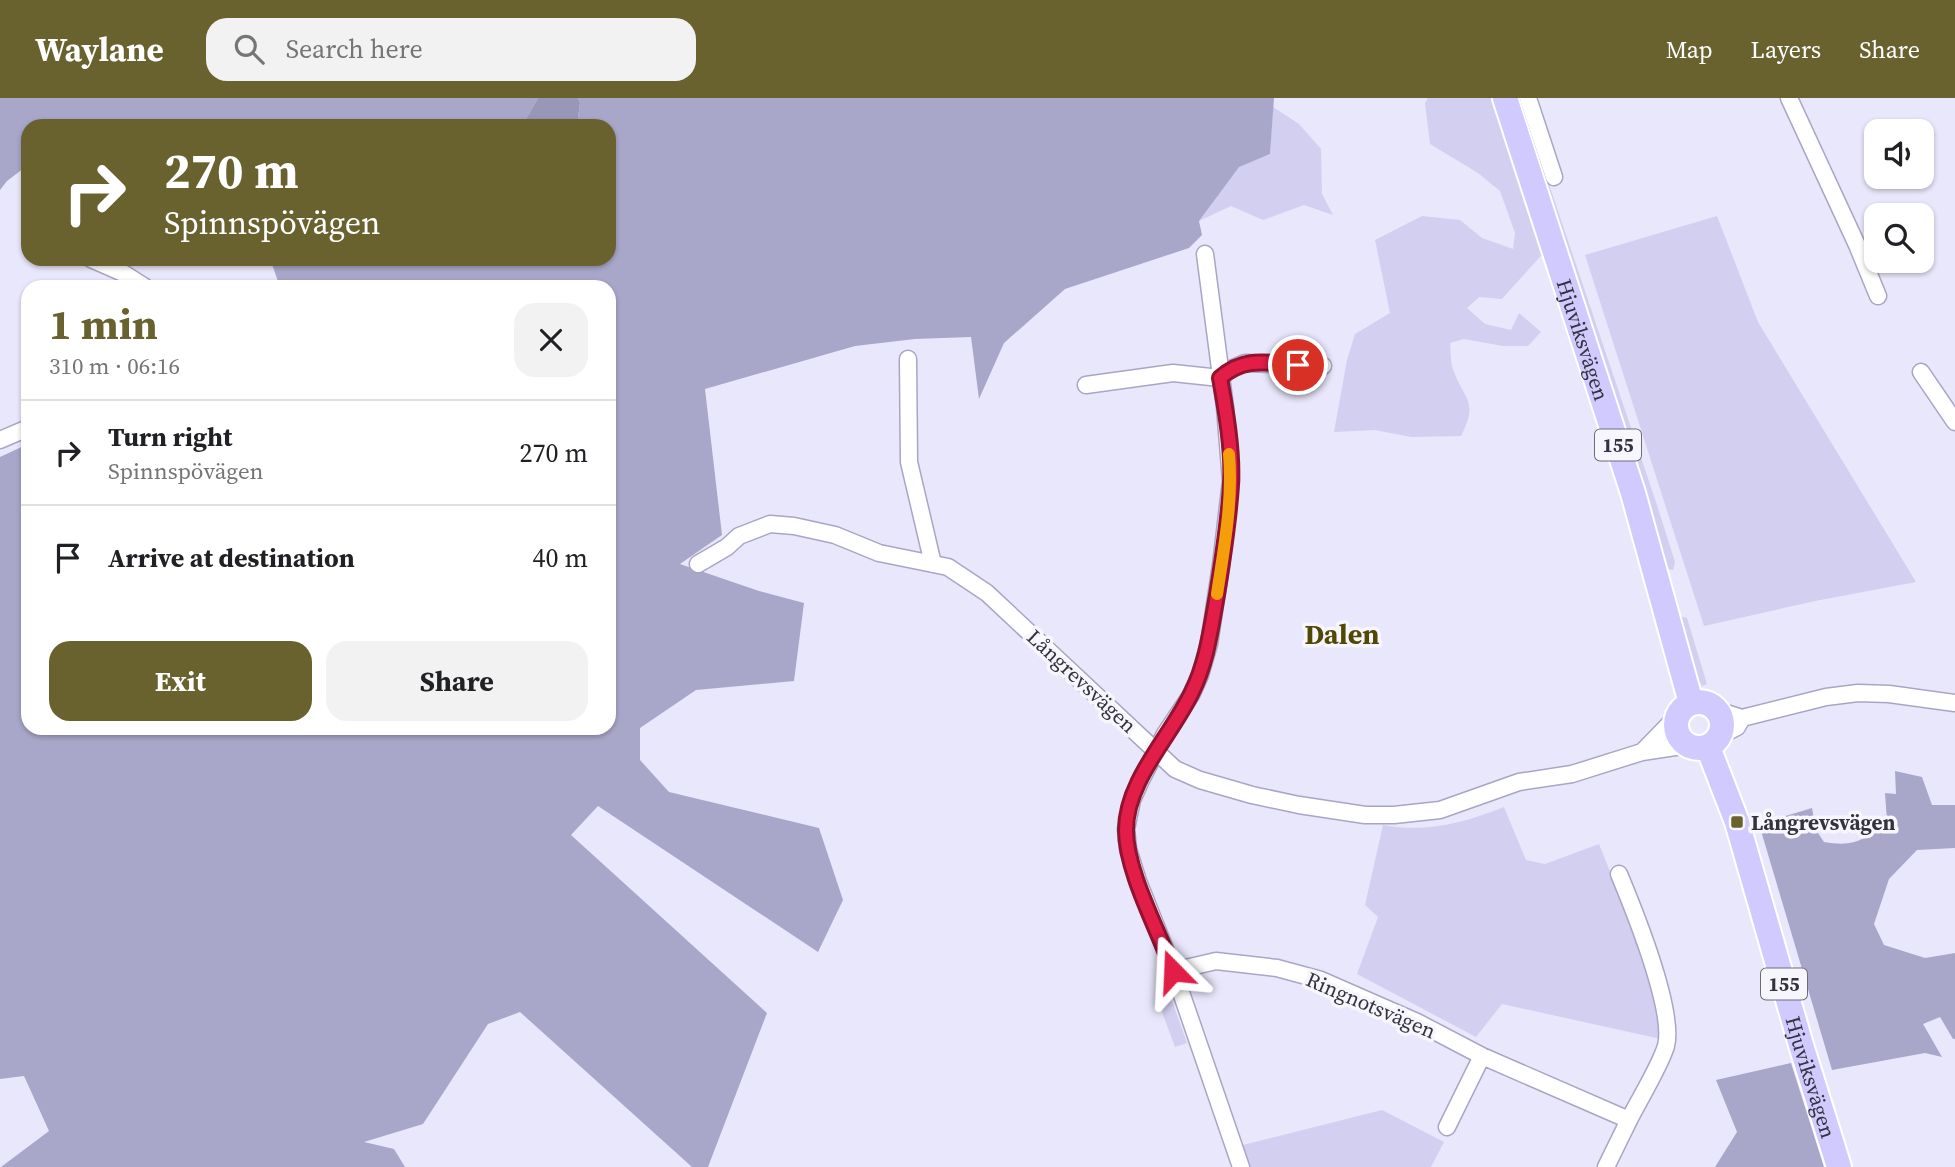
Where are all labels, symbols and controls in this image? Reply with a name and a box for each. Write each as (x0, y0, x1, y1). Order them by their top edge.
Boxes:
search box (206, 18, 696, 81)
text: Waylane (35, 27, 164, 72)
icon: search (230, 30, 268, 68)
text: Search here (286, 31, 423, 67)
text: Map (1666, 33, 1713, 66)
text: Layers (1751, 33, 1821, 66)
text: Share (1859, 33, 1920, 66)
map controls (1864, 119, 1934, 273)
button: sound (1864, 119, 1934, 189)
text: 270 m (164, 137, 299, 204)
icon: right (49, 147, 140, 238)
text: Spinnspövägen (164, 201, 380, 245)
button: search (1864, 203, 1934, 273)
street label: Hjuviksvägen (1550, 275, 1617, 404)
text: 1 min (49, 295, 158, 353)
button: close (514, 303, 588, 377)
pin (1268, 335, 1328, 395)
icon: arrive (1279, 346, 1317, 384)
text: 310 m · 06:16 (49, 350, 180, 382)
text: Turn right (108, 419, 232, 455)
road number: 155 (1595, 430, 1641, 460)
icon: right (49, 434, 87, 472)
text: 270 m (520, 435, 588, 471)
text: Spinnspövägen (108, 455, 264, 487)
icon: arrive (49, 539, 87, 577)
text: Arrive at destination (108, 540, 355, 576)
text: 40 m (533, 540, 588, 576)
district label: Dalen (1304, 615, 1380, 653)
street label: Långrevsvägen (1021, 623, 1143, 740)
button: Exit (49, 641, 312, 721)
button: Share (326, 641, 588, 721)
place label: Långrevsvägen (1751, 808, 1896, 837)
marker: Långrevsvägen (1729, 814, 1745, 830)
position arrow (1136, 934, 1210, 1008)
street label: Ringnotsvägen (1302, 965, 1441, 1045)
road number: 155 (1761, 968, 1807, 1000)
street label: Hjuviksvägen (1779, 1013, 1844, 1142)

